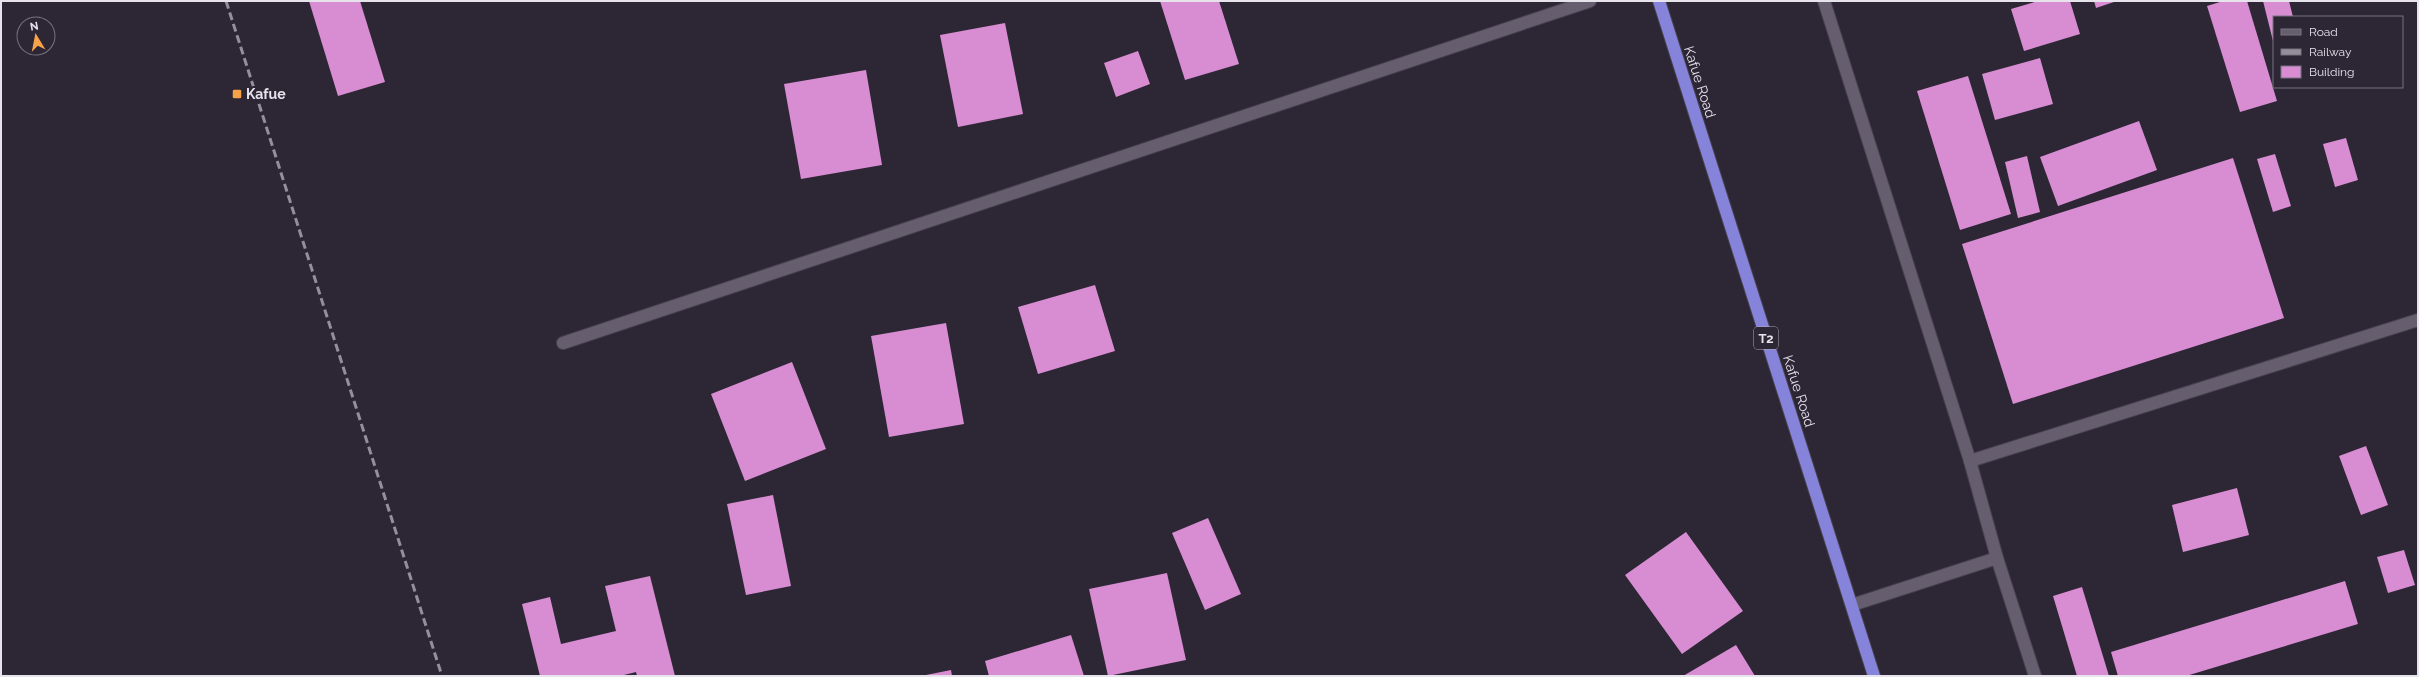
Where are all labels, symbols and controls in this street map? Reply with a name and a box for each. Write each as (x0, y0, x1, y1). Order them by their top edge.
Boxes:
north arrow (16, 16, 56, 56)
legend (2273, 16, 2403, 88)
text: N (29, 20, 40, 34)
text: Road (2309, 25, 2338, 39)
street label: Kafue Road (1681, 44, 1719, 120)
text: Railway (2309, 45, 2352, 59)
text: Building (2309, 65, 2355, 79)
place label: Kafue (246, 86, 286, 102)
marker: Kafue (231, 88, 243, 100)
road number: T2 (1754, 327, 1778, 349)
street label: Kafue Road (1780, 353, 1818, 429)

